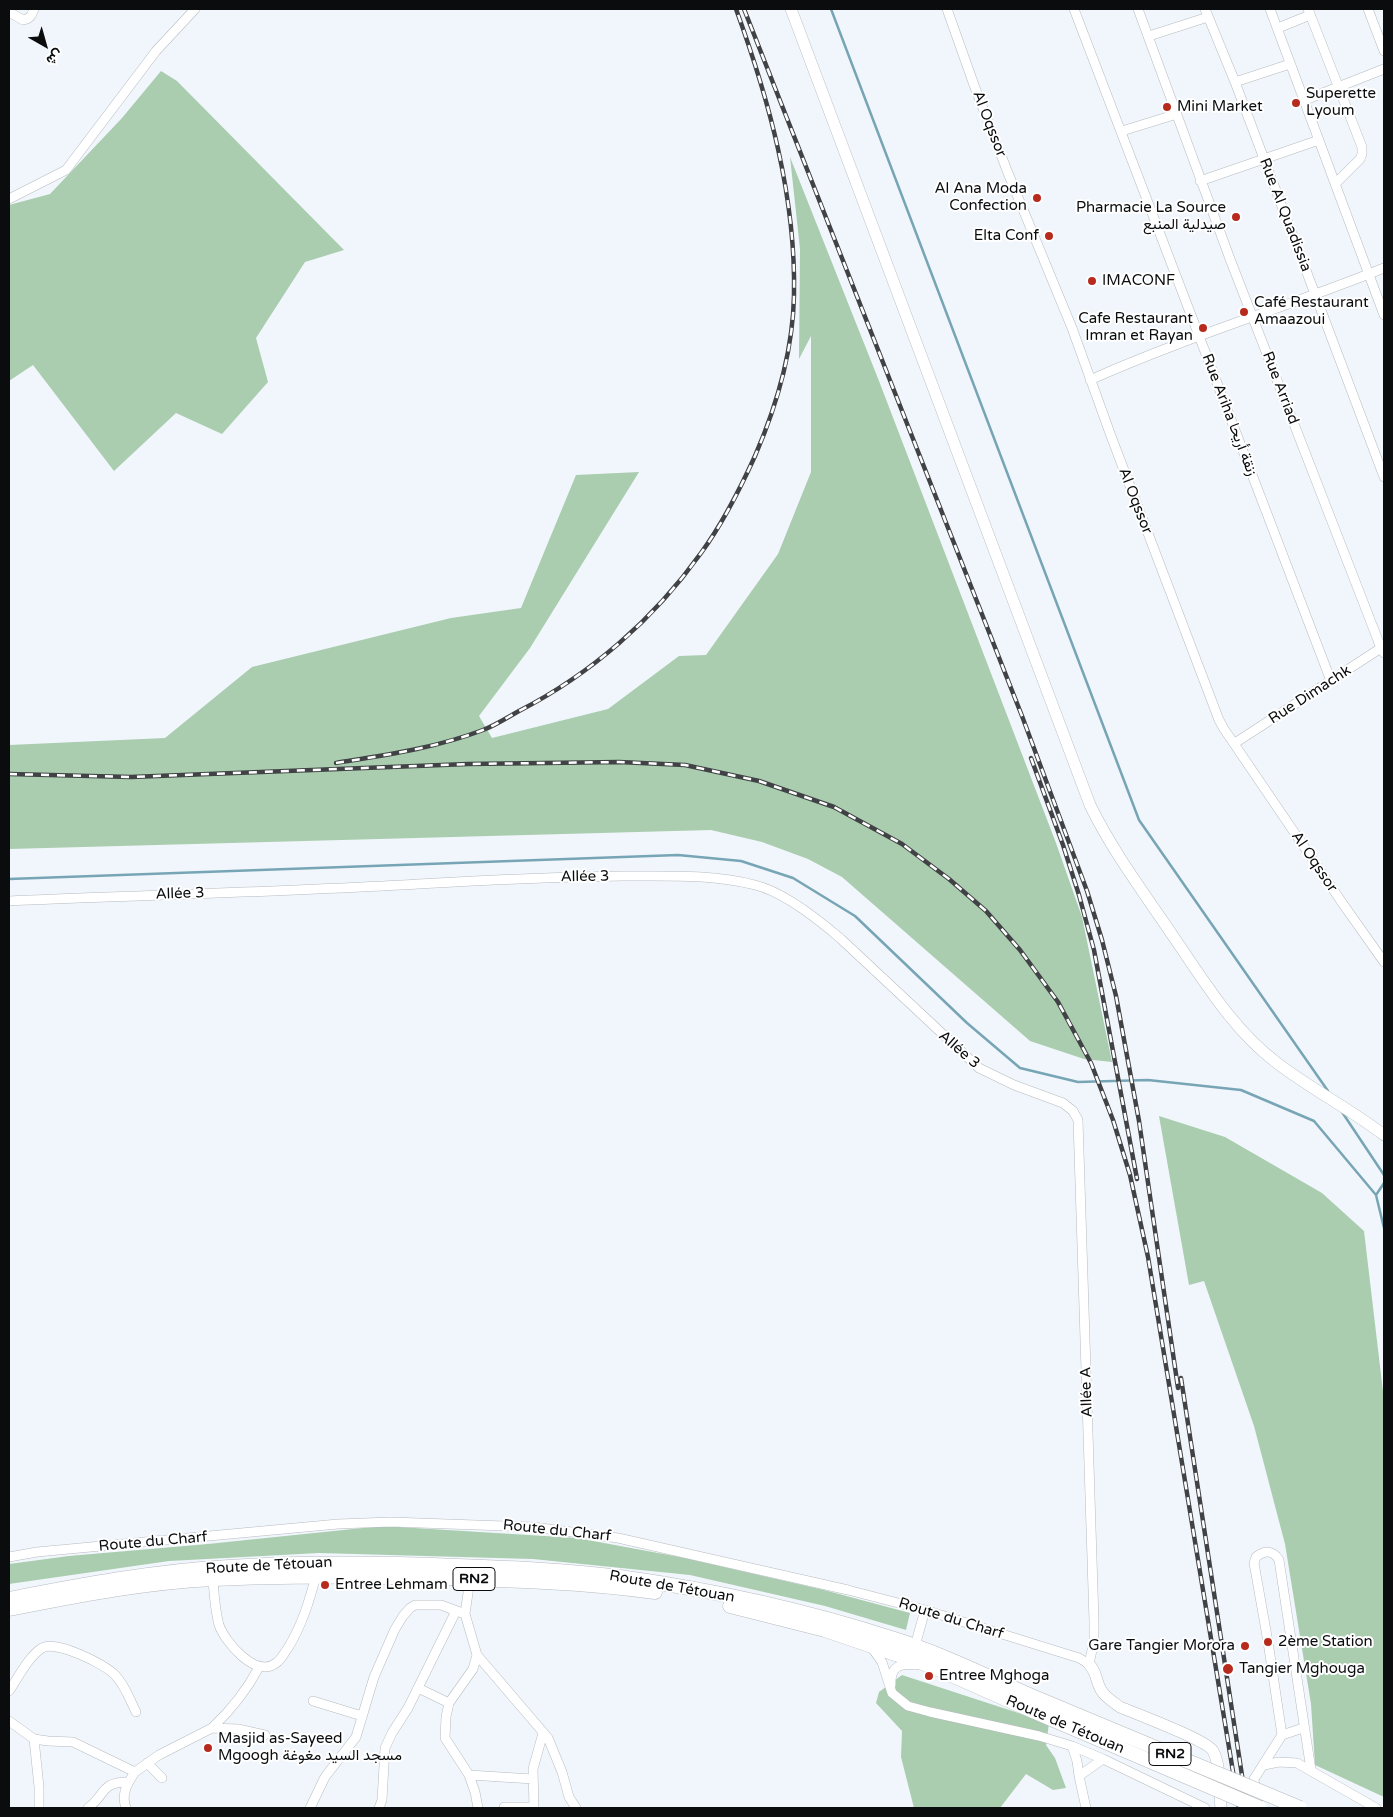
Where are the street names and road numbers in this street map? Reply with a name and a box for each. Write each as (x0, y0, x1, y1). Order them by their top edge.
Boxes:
street label: Al Oqssor (968, 88, 1010, 160)
street label: Rue Al Quadissia (1255, 156, 1315, 274)
street label: Rue Arriad (1258, 349, 1302, 427)
street label: Rue Ariha زنقة أريحا (1197, 351, 1261, 479)
street label: Al Oqssor (1114, 465, 1156, 537)
street label: Rue Dimachk (1265, 662, 1355, 728)
street label: Al Oqssor (1287, 828, 1341, 896)
street label: Allée 3 (560, 868, 610, 886)
street label: Allée 3 (155, 884, 205, 904)
street label: Allée 3 (935, 1027, 983, 1073)
street label: Allée A (1077, 1366, 1097, 1418)
street label: Route du Charf (502, 1516, 612, 1546)
street label: Route du Charf (98, 1528, 208, 1556)
street label: Route de Tétouan (205, 1554, 333, 1578)
street label: Route de Tétouan (608, 1567, 736, 1607)
road number: RN2 (453, 1568, 495, 1590)
street label: Route du Charf (896, 1594, 1006, 1644)
street label: Route de Tétouan (1003, 1692, 1127, 1758)
road number: RN2 (1149, 1742, 1191, 1766)

